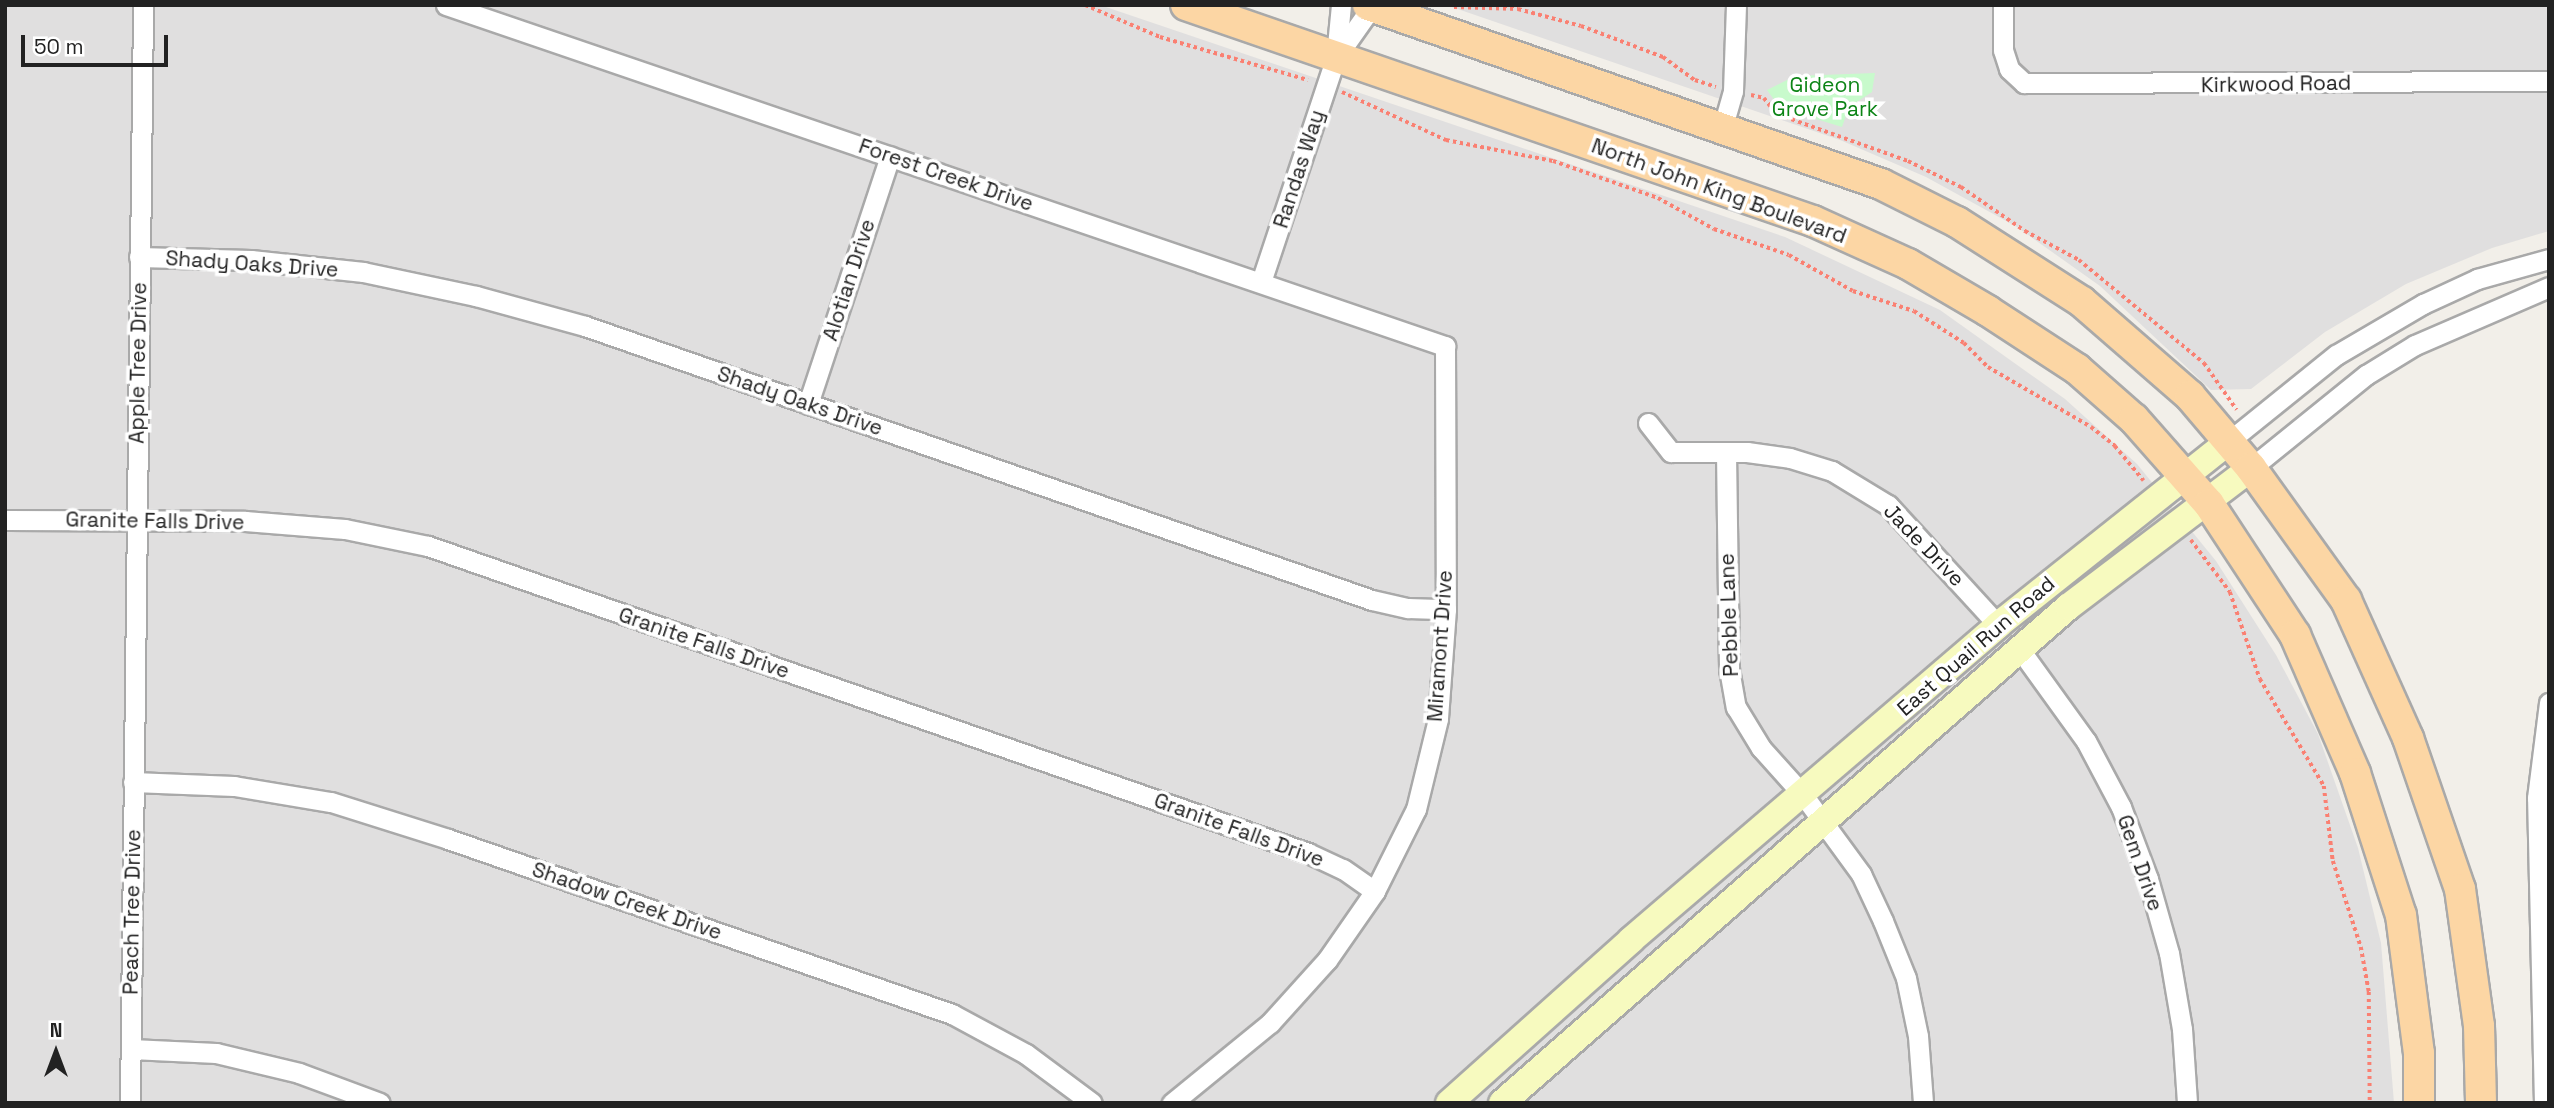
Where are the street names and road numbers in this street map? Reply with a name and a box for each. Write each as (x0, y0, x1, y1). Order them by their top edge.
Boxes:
street label: Kirkwood Road (2201, 70, 2351, 98)
street label: Randas Way (1268, 107, 1330, 231)
street label: Forest Creek Drive (855, 133, 1037, 217)
street label: North John King Boulevard (1588, 133, 1850, 249)
street label: Alotian Drive (817, 216, 881, 344)
street label: Shady Oaks Drive (165, 245, 339, 283)
street label: Apple Tree Drive (124, 282, 152, 444)
street label: Shady Oaks Drive (714, 361, 886, 441)
street label: Jade Drive (1878, 498, 1970, 592)
street label: Granite Falls Drive (65, 507, 245, 535)
street label: Pebble Lane (1714, 553, 1744, 677)
street label: Miramont Drive (1422, 569, 1458, 723)
street label: East Quail Run Road (1892, 571, 2060, 721)
street label: Granite Falls Drive (615, 602, 793, 684)
street label: Granite Falls Drive (1151, 788, 1327, 872)
street label: Gem Drive (2112, 812, 2168, 914)
street label: Peach Tree Drive (118, 829, 146, 995)
street label: Shadow Creek Drive (529, 857, 725, 945)

